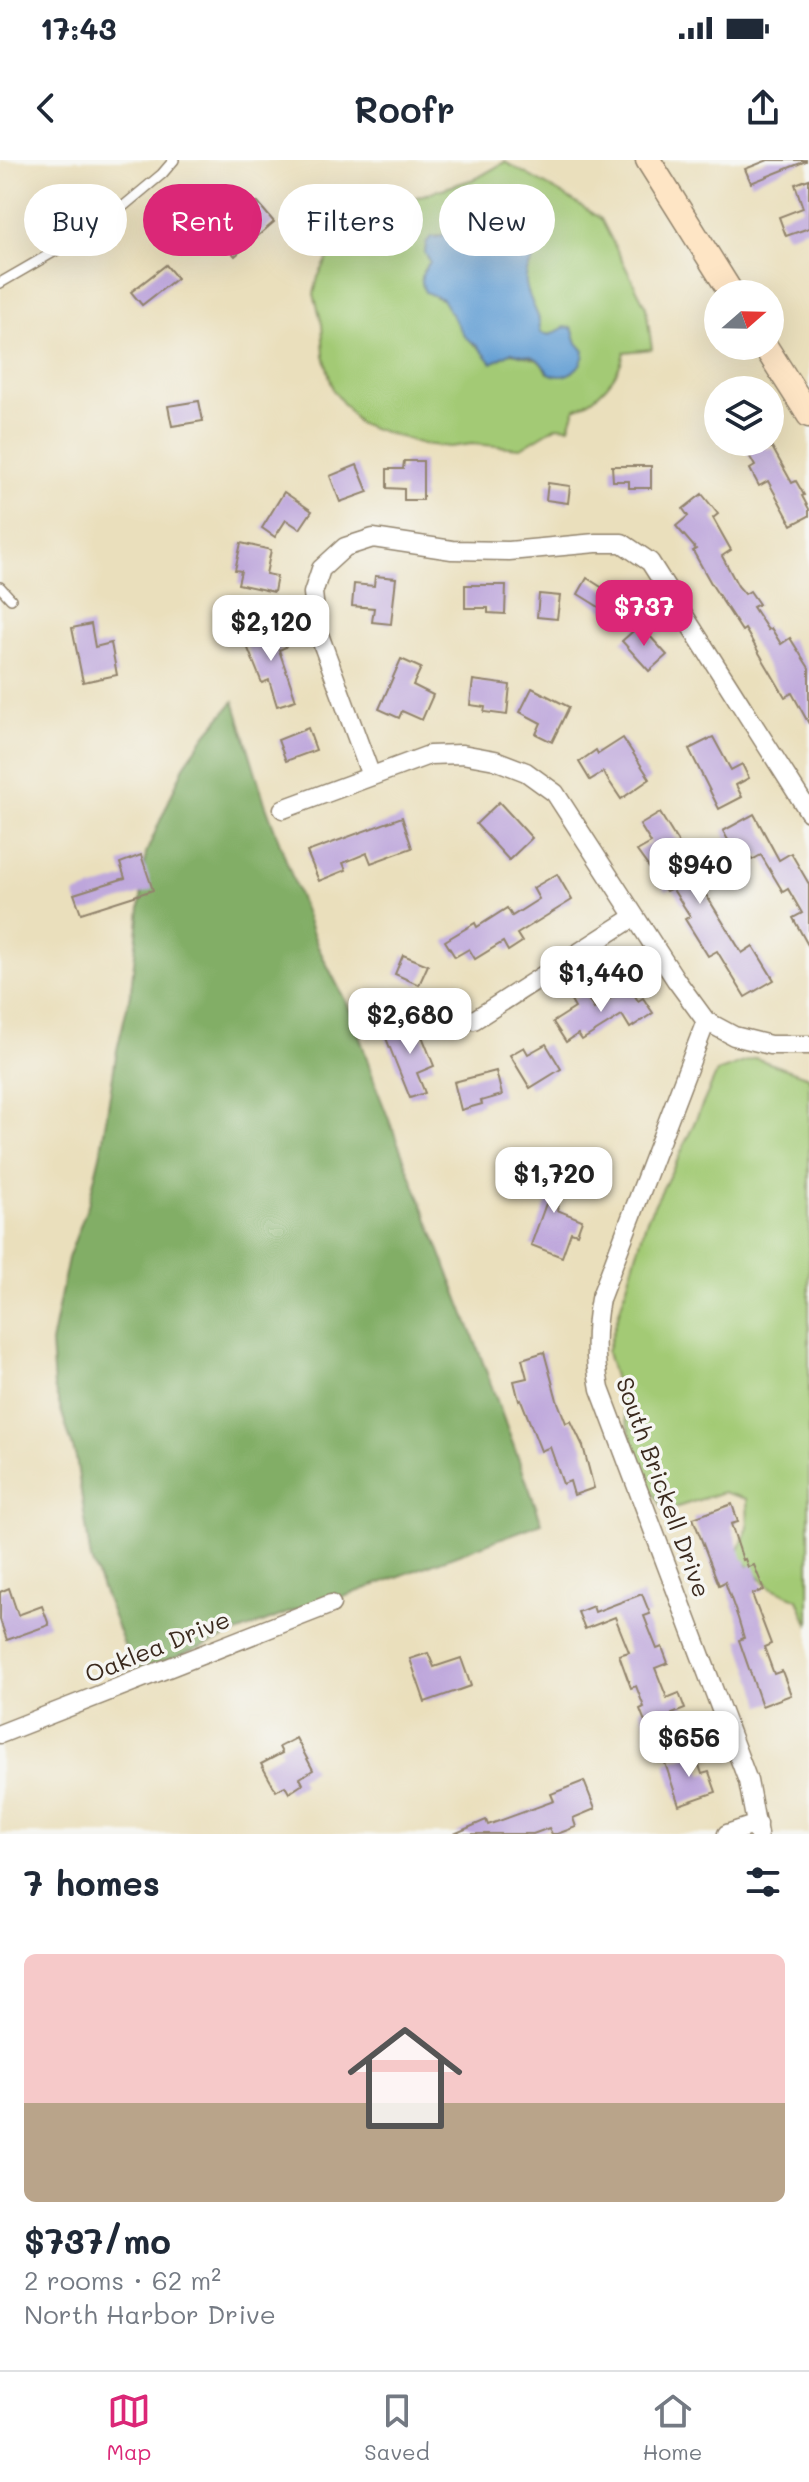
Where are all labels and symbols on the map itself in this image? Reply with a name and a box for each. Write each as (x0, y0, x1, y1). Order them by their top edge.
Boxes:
north arrow (704, 280, 784, 360)
pin: $737 (597, 580, 691, 648)
pin: $2,120 (206, 595, 336, 663)
pin: $940 (653, 838, 747, 906)
pin: $1,440 (536, 946, 666, 1014)
pin: $2,680 (345, 988, 475, 1056)
pin: $1,720 (489, 1147, 619, 1215)
street label: South Brickell Drive (610, 1373, 718, 1601)
street label: Oaklea Drive (80, 1603, 234, 1689)
pin: $656 (642, 1711, 736, 1779)

